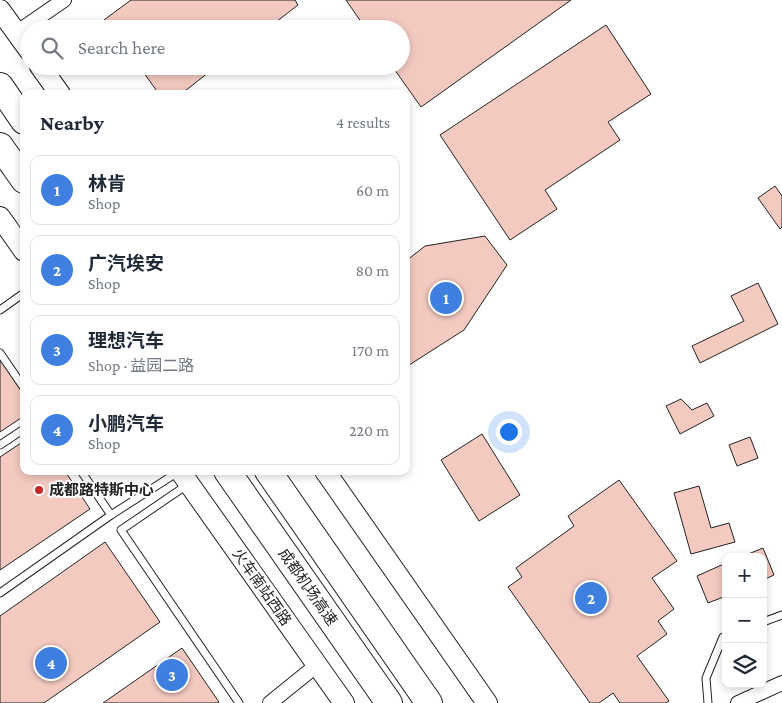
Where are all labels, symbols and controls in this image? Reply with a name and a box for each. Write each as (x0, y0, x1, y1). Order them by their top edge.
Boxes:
search box (20, 20, 410, 75)
icon: search (38, 34, 66, 62)
text: Search here (78, 37, 165, 58)
text: Nearby (40, 111, 104, 135)
text: 4 results (336, 114, 390, 131)
text: 林肯 (88, 173, 126, 194)
text: 1 (54, 182, 60, 199)
text: 60 m (356, 182, 389, 199)
text: Shop (88, 195, 120, 212)
text: 广汽埃安 (88, 253, 164, 274)
text: 2 (53, 262, 61, 279)
text: 80 m (355, 262, 389, 279)
text: Shop (88, 275, 120, 292)
pin: 1 (430, 279, 462, 317)
text: 理想汽车 (88, 330, 164, 351)
text: 3 (53, 342, 61, 359)
text: 170 m (352, 342, 389, 359)
text: Shop · 益园二路 (88, 357, 194, 374)
text: 小鹏汽车 (88, 413, 164, 434)
your location (496, 419, 522, 445)
text: 4 (53, 422, 61, 439)
text: 220 m (349, 422, 389, 439)
text: Shop (88, 435, 120, 452)
place label: 成都路特斯中心 (49, 481, 154, 498)
marker: 成都路特斯中心 (33, 484, 45, 496)
street label: 火车南站西路 (230, 546, 294, 628)
street label: 成都机场高速 (276, 546, 340, 628)
map controls (722, 553, 767, 688)
button: + (722, 553, 767, 598)
pin: 2 (575, 579, 607, 617)
button: − (722, 598, 767, 643)
button: layers (722, 643, 767, 688)
pin: 4 (35, 644, 67, 682)
pin: 3 (156, 656, 188, 694)

